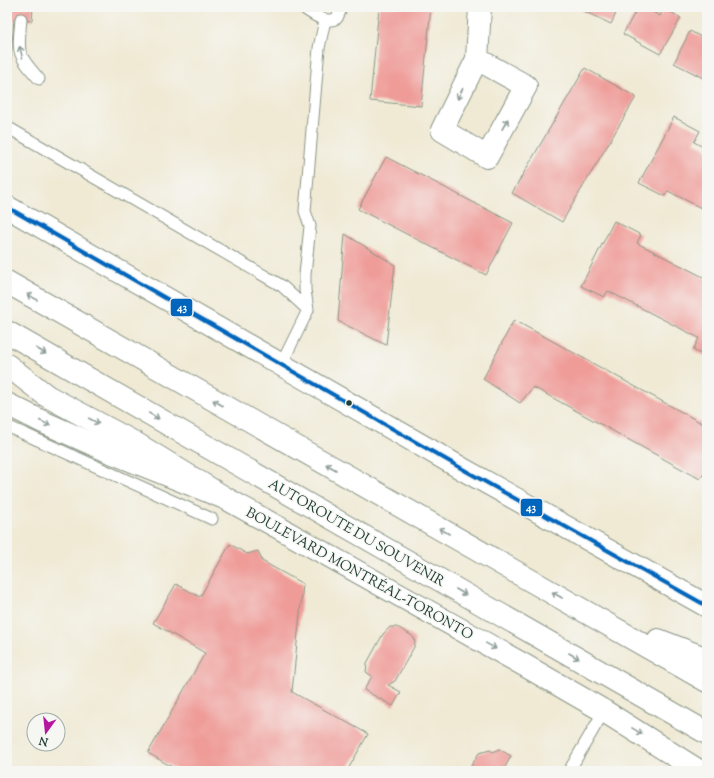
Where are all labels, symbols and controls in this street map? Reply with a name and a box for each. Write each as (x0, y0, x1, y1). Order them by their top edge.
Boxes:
one-way arrow (16, 46, 24, 59)
one-way arrow (456, 87, 463, 99)
one-way arrow (502, 119, 509, 131)
one-way arrow (26, 292, 38, 300)
line badge: 43 (170, 298, 193, 317)
text: 43 (176, 300, 188, 316)
one-way arrow (35, 348, 47, 356)
one-way arrow (212, 398, 224, 406)
unlabelled marker (344, 398, 354, 408)
one-way arrow (148, 412, 160, 420)
one-way arrow (88, 418, 100, 425)
one-way arrow (39, 419, 51, 427)
one-way arrow (325, 462, 337, 470)
street label: AUTOROUTE DU SOUVENIR (264, 475, 448, 593)
line badge: 43 (520, 498, 543, 517)
text: 43 (525, 500, 537, 516)
street label: BOULEVARD MONTRÉAL-TORONTO (242, 504, 476, 646)
one-way arrow (438, 526, 450, 534)
one-way arrow (455, 588, 467, 596)
one-way arrow (551, 591, 563, 598)
one-way arrow (485, 643, 497, 651)
one-way arrow (568, 653, 580, 661)
north arrow (26, 712, 66, 752)
one-way arrow (631, 728, 643, 736)
text: N (37, 732, 51, 750)

